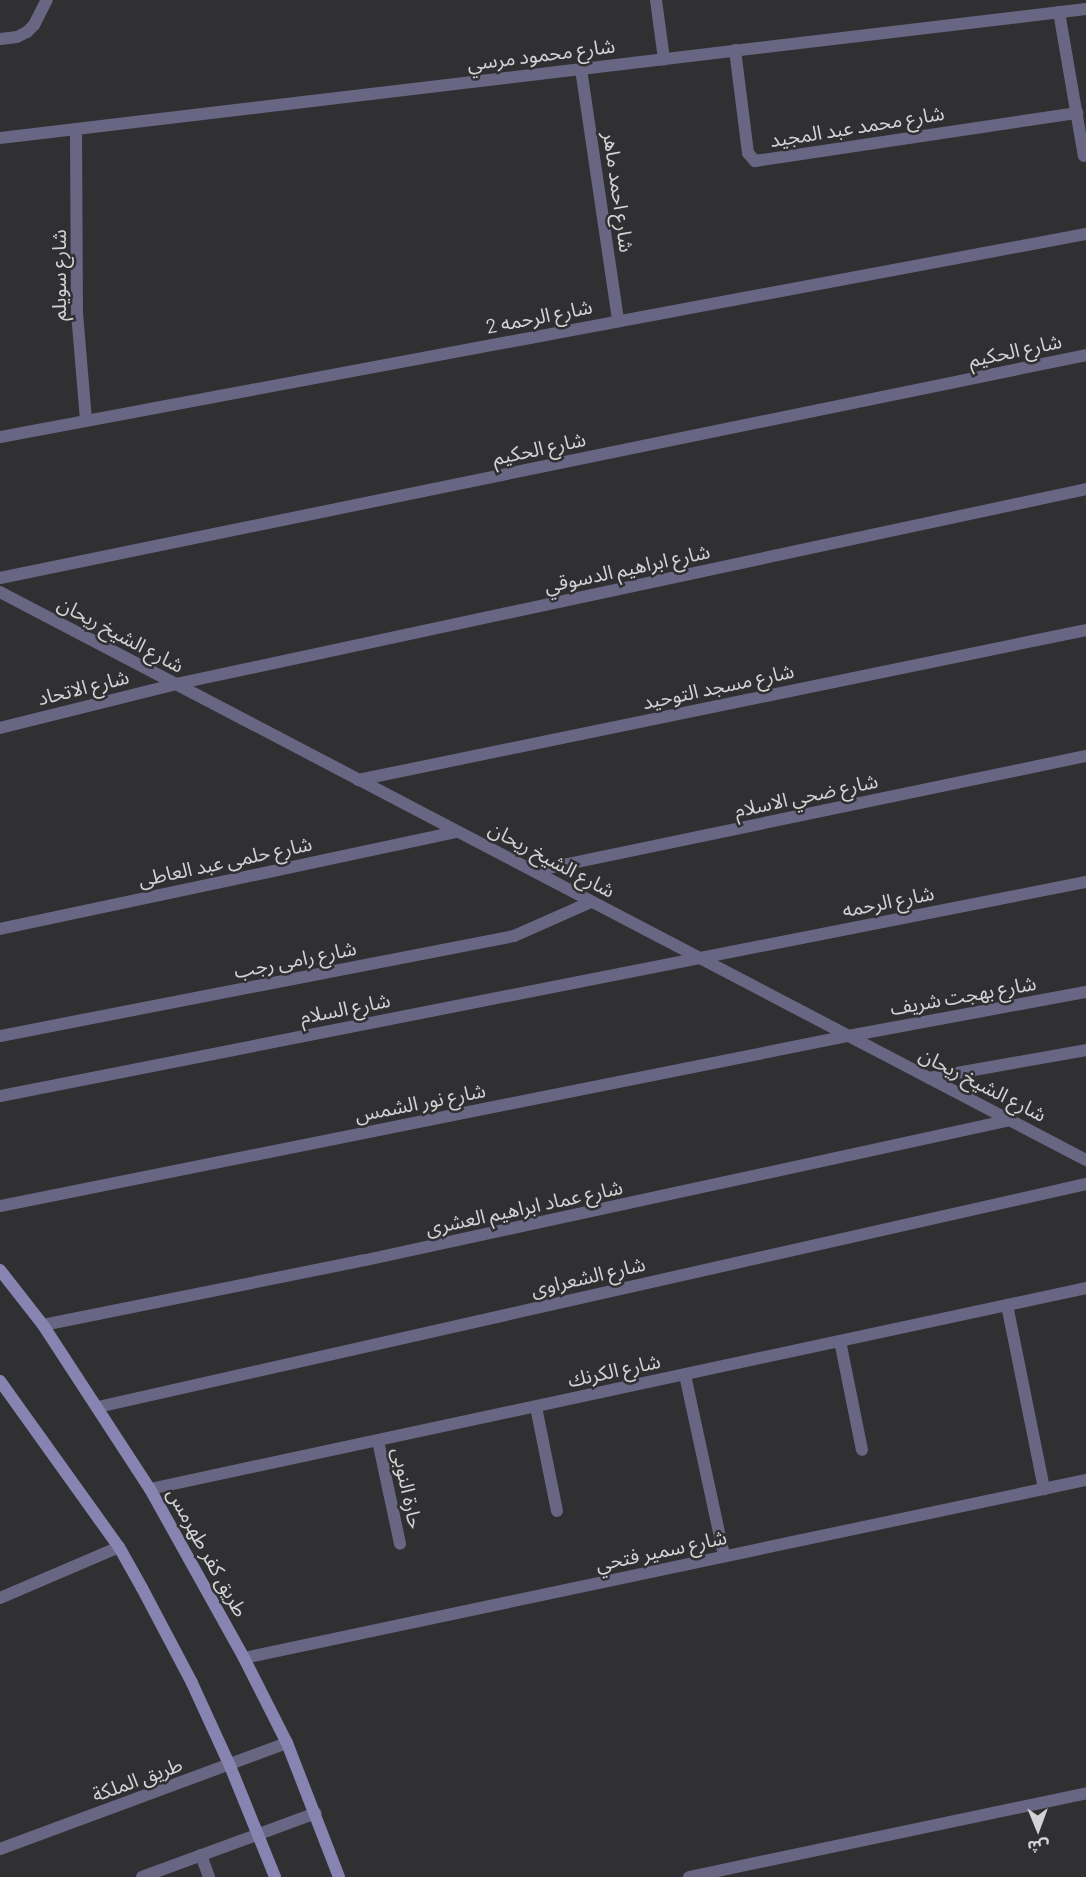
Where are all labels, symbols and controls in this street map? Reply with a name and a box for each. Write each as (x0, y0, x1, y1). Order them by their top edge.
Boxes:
street label: شارع محمود مرسي (466, 33, 616, 75)
street label: شارع محمد عبد المجيد (768, 100, 946, 152)
street label: شارع احمد ماهر (599, 130, 639, 254)
street label: شارع سويلم (46, 229, 70, 321)
street label: شارع الرحمه 2 (484, 294, 594, 338)
street label: شارع الحكيم (966, 328, 1064, 372)
street label: شارع الحكيم (490, 426, 588, 470)
street label: شارع ابراهيم الدسوقي (542, 539, 712, 597)
street label: شارع الشيخ ريحان (54, 591, 188, 677)
street label: شارع مسجد التوحيد (640, 658, 796, 714)
street label: شارع الاتحاد (35, 664, 131, 710)
street label: شارع ضحي الاسلام (732, 768, 880, 822)
street label: شارع الشيخ ريحان (485, 816, 619, 902)
street label: شارع حلمى عبد العاطى (136, 831, 314, 891)
street label: شارع الرحمه (840, 880, 936, 922)
street label: شارع رامى رجب (232, 935, 358, 983)
street label: شارع بهجت شريف (888, 970, 1038, 1020)
street label: شارع السلام (298, 987, 392, 1029)
street label: شارع الشيخ ريحان (915, 1042, 1051, 1126)
street label: شارع نور الشمس (352, 1078, 488, 1126)
street label: شارع عماد ابراهيم العشرى (423, 1174, 625, 1240)
street label: شارع الشعراوى (528, 1251, 648, 1301)
street label: شارع الكرنك (565, 1348, 663, 1392)
street label: حارة النوبى (388, 1445, 428, 1531)
street label: طريق كفر طهرمس (163, 1483, 253, 1621)
street label: شارع سمير فتحي (593, 1524, 729, 1576)
street label: طريق الملكة (89, 1752, 185, 1806)
north arrow (1008, 1799, 1068, 1859)
text: ش (1027, 1838, 1049, 1857)

